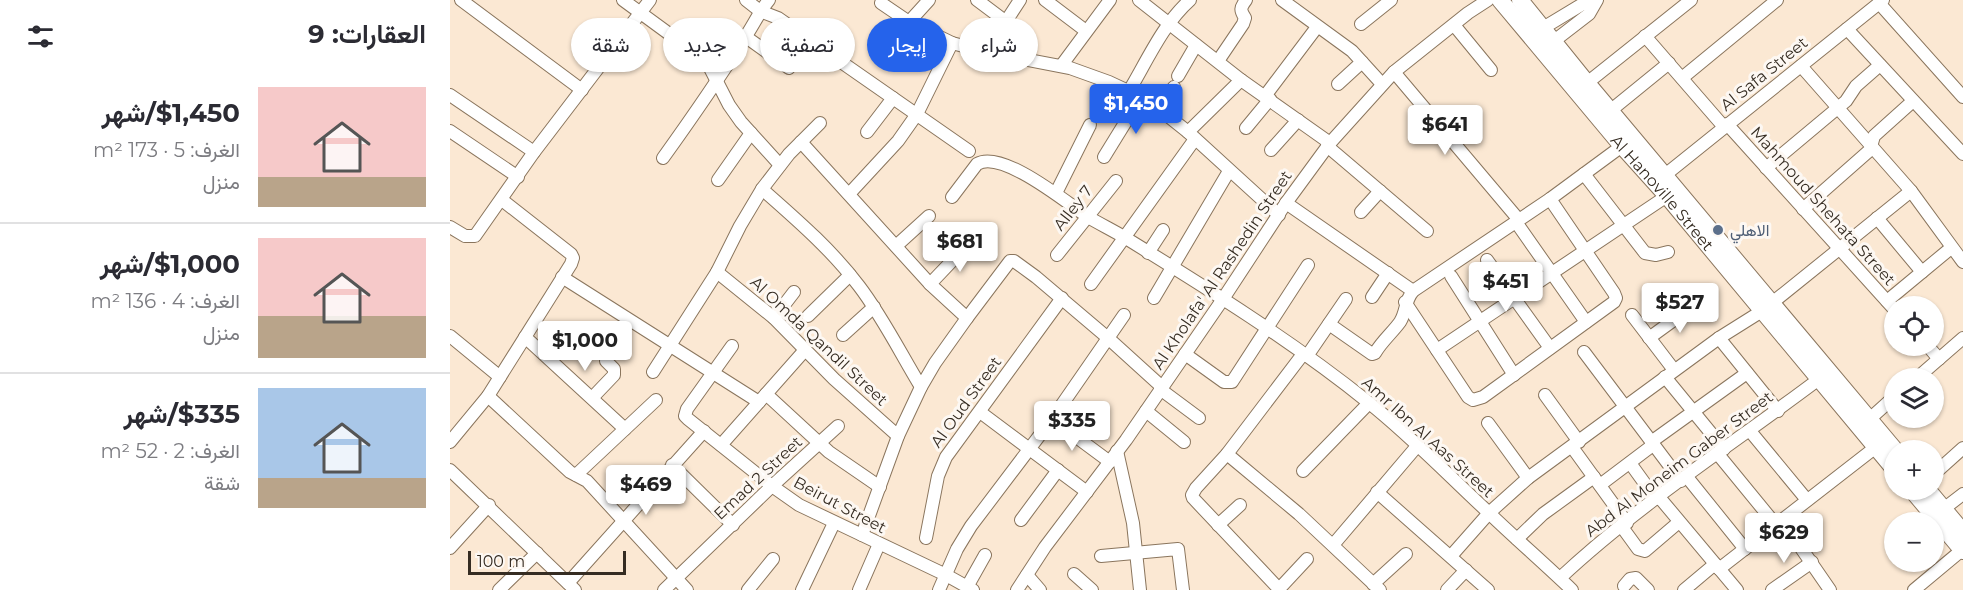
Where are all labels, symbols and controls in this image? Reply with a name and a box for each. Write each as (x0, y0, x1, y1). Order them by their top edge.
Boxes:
text: العقارات: 9 (308, 18, 426, 50)
chip: شقة (571, 18, 651, 72)
chip: جديد (663, 18, 748, 72)
chip: تصفية (760, 18, 855, 72)
chip: إيجار (867, 18, 947, 72)
chip: شراء (959, 18, 1038, 72)
icon: filters (24, 20, 57, 53)
street label: Al Safa Street (1717, 33, 1812, 115)
pin: $1,450 (1087, 84, 1185, 135)
text: $1,450 (1104, 91, 1168, 115)
text: $1,450/شهر (101, 97, 240, 129)
pin: $641 (1409, 105, 1481, 156)
icon: home (306, 111, 378, 183)
text: $641 (1422, 112, 1468, 136)
street label: Mahmoud Shehata Street (1747, 123, 1900, 290)
street label: Al Hanoville Street (1607, 131, 1718, 255)
text: الغرف: 5 · 173 m² (93, 138, 240, 162)
street label: Al Kholafa' Al Rashedin Street (1148, 167, 1296, 373)
text: منزل (203, 170, 240, 194)
street label: Alley 7 (1050, 182, 1096, 234)
place label: الاهلي (1730, 221, 1769, 244)
pin: $681 (924, 222, 996, 273)
marker: الاهلي (1711, 223, 1725, 237)
text: $681 (937, 229, 983, 253)
text: $1,000/شهر (100, 248, 240, 280)
icon: home (306, 262, 378, 334)
pin: $451 (1470, 262, 1542, 313)
text: $451 (1483, 269, 1529, 293)
street label: Al Omda Qandil Street (746, 272, 892, 410)
pin: $527 (1644, 283, 1716, 334)
text: الغرف: 4 · 136 m² (90, 289, 240, 313)
text: $527 (1656, 290, 1704, 314)
map controls (1884, 296, 1944, 572)
button: locate (1884, 296, 1944, 356)
text: منزل (203, 321, 240, 345)
pin: $1,000 (536, 321, 634, 372)
text: $1,000 (552, 328, 618, 352)
street label: Al Oud Street (927, 353, 1006, 451)
button: layers (1884, 368, 1944, 428)
street label: Amr Ibn Al Aas Street (1358, 373, 1498, 502)
street label: Abd Al Moneim Gaber Street (1581, 387, 1777, 541)
text: $335/شهر (123, 398, 240, 430)
pin: $335 (1036, 401, 1108, 452)
text: $335 (1048, 408, 1096, 432)
icon: home (306, 412, 378, 484)
street label: Emad 2 Street (710, 432, 806, 524)
text: الغرف: 2 · 52 m² (100, 439, 240, 463)
button: + (1884, 440, 1944, 500)
pin: $469 (610, 465, 682, 516)
text: شقة (204, 471, 240, 495)
text: $469 (620, 472, 672, 496)
street label: Beirut Street (790, 473, 890, 538)
button: − (1884, 512, 1944, 572)
pin: $629 (1748, 513, 1820, 564)
text: $629 (1759, 520, 1809, 544)
scale bar (468, 548, 626, 576)
text: 100 m (477, 552, 525, 571)

